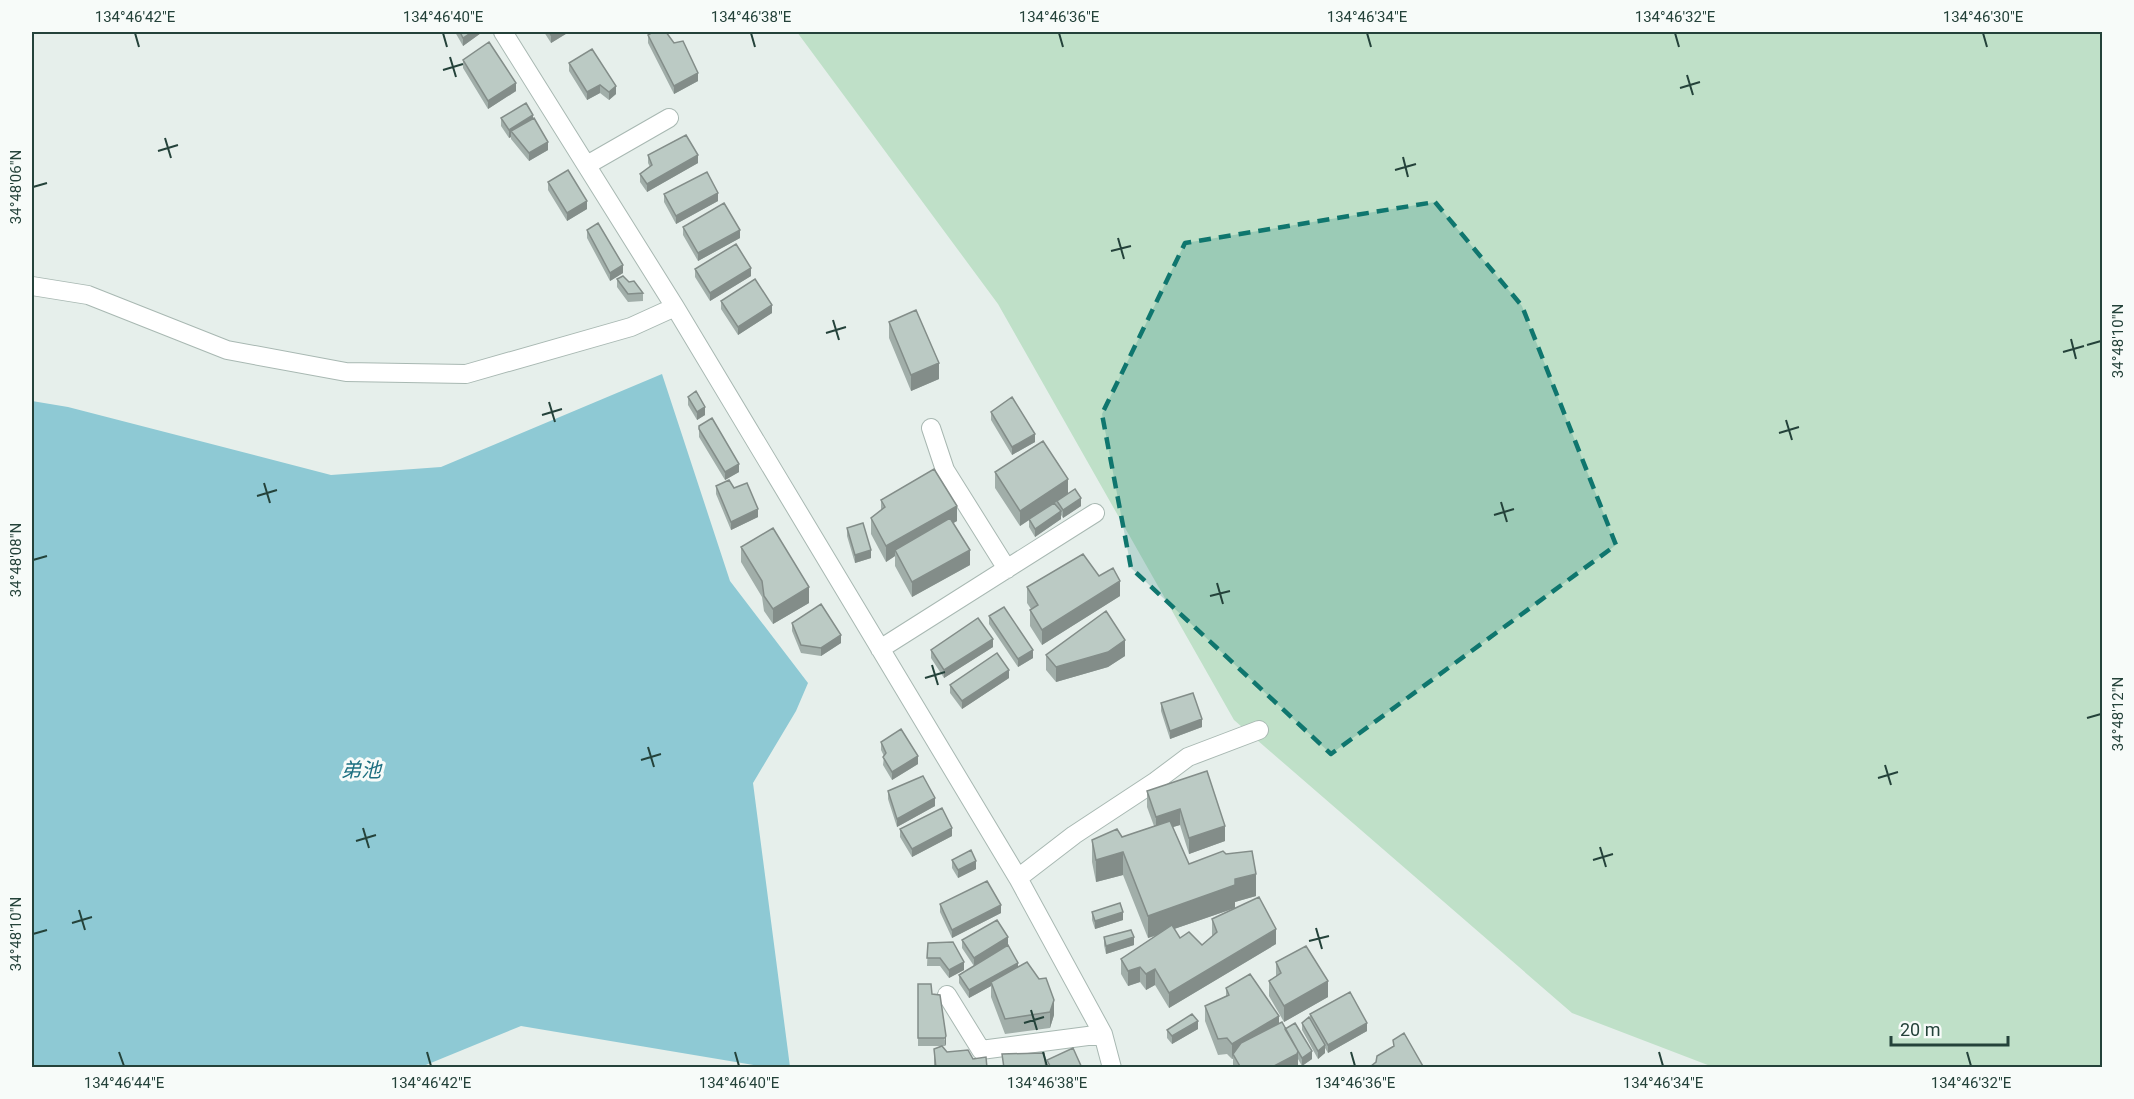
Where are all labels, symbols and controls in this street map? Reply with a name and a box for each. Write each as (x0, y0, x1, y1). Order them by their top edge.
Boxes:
text: 134°46'42"E (95, 8, 176, 26)
text: 134°46'40"E (403, 8, 484, 26)
text: 134°46'38"E (711, 8, 792, 26)
text: 134°46'36"E (1019, 8, 1100, 26)
text: 134°46'34"E (1327, 8, 1408, 26)
text: 134°46'32"E (1635, 8, 1716, 26)
text: 134°46'30"E (1943, 8, 2024, 26)
text: 34°48'06"N (7, 150, 25, 224)
text: 34°48'10"N (2109, 304, 2127, 378)
text: 34°48'08"N (7, 523, 25, 597)
text: 34°48'12"N (2109, 677, 2127, 751)
water label: 弟池 (341, 758, 383, 782)
text: 34°48'10"N (7, 897, 25, 971)
scale bar (1891, 1009, 2008, 1047)
text: 20 m (1900, 1019, 1940, 1040)
text: 134°46'44"E (84, 1074, 165, 1092)
text: 134°46'42"E (391, 1074, 472, 1092)
text: 134°46'40"E (699, 1074, 780, 1092)
text: 134°46'38"E (1007, 1074, 1088, 1092)
text: 134°46'36"E (1315, 1074, 1396, 1092)
text: 134°46'34"E (1623, 1074, 1704, 1092)
text: 134°46'32"E (1931, 1074, 2012, 1092)

